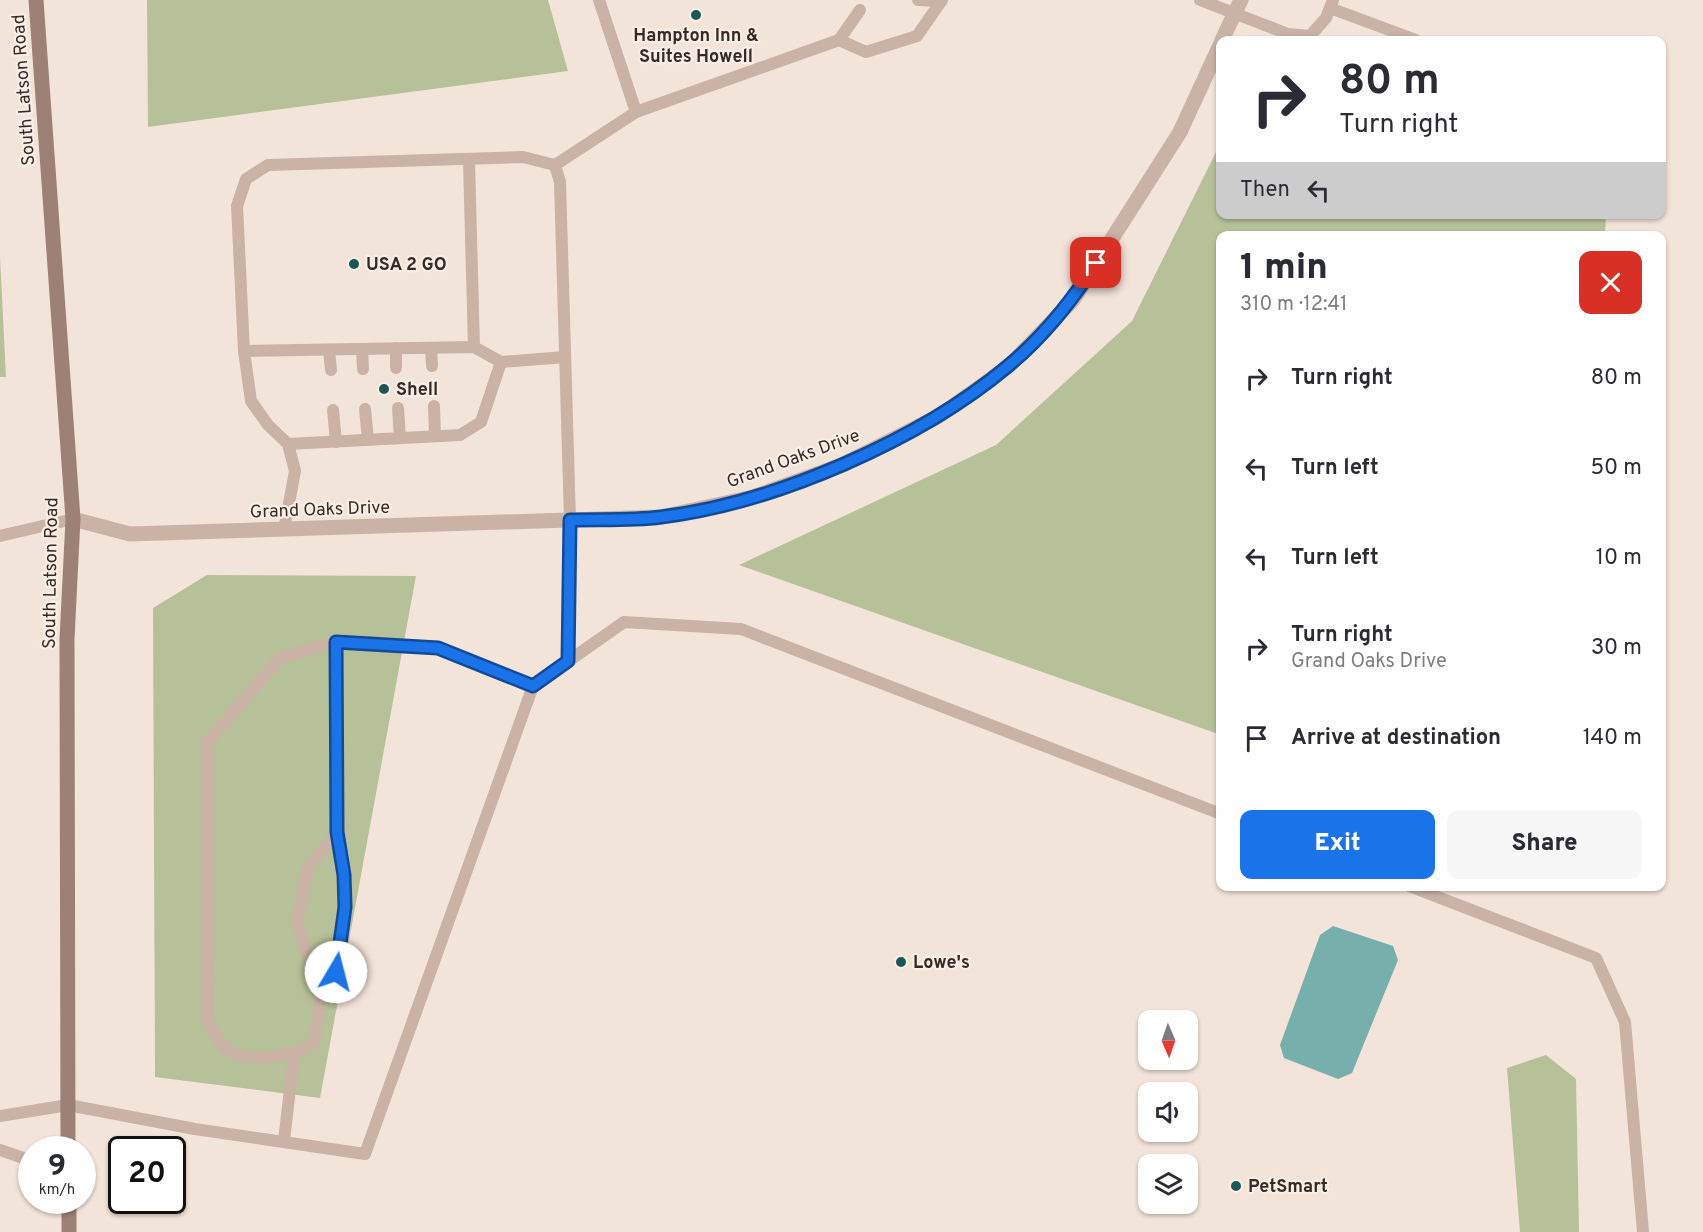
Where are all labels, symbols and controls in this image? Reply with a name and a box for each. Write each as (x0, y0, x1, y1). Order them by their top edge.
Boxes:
marker: Hampton Inn & Suites Howell (689, 8, 703, 22)
street label: South Latson Road (8, 13, 41, 166)
place label: Hampton Inn & Suites Howell (633, 25, 759, 69)
text: 80 m (1339, 56, 1440, 109)
icon: right (1240, 60, 1318, 138)
text: Turn right (1339, 108, 1458, 142)
icon: left (1302, 174, 1335, 207)
text: Then (1240, 177, 1290, 204)
pin (1070, 237, 1121, 288)
icon: arrive (1079, 246, 1112, 279)
text: 1 min (1240, 246, 1328, 292)
button: close (1579, 251, 1642, 314)
place label: USA 2 GO (366, 254, 447, 277)
marker: USA 2 GO (347, 257, 361, 271)
text: 310 m · 12:41 (1240, 292, 1347, 318)
icon: right (1240, 362, 1273, 395)
text: Turn right (1291, 365, 1393, 392)
text: 80 m (1591, 365, 1642, 392)
place label: Shell (396, 379, 438, 402)
marker: Shell (377, 382, 391, 396)
street label: Grand Oaks Drive (724, 425, 863, 494)
icon: left (1240, 452, 1273, 485)
text: Turn left (1291, 455, 1379, 482)
text: 50 m (1590, 455, 1642, 482)
street label: South Latson Road (39, 497, 64, 649)
street label: Grand Oaks Drive (250, 497, 391, 524)
icon: left (1240, 542, 1273, 575)
text: Turn left (1291, 545, 1379, 572)
text: 10 m (1596, 545, 1642, 572)
text: Turn right (1291, 622, 1393, 649)
icon: right (1240, 632, 1273, 665)
text: 30 m (1591, 635, 1642, 662)
text: Grand Oaks Drive (1291, 649, 1447, 675)
icon: arrive (1240, 722, 1273, 755)
text: Arrive at destination (1291, 725, 1501, 752)
text: 140 m (1583, 725, 1642, 752)
button: Exit (1240, 810, 1435, 879)
button: Share (1447, 810, 1642, 879)
position arrow (304, 940, 368, 1004)
place label: Lowe's (913, 952, 970, 975)
marker: Lowe's (894, 955, 908, 969)
north arrow (1138, 1010, 1198, 1070)
map controls (1138, 1010, 1198, 1214)
button: sound (1138, 1082, 1198, 1142)
speed limit sign: 20 (108, 1136, 186, 1214)
text: 9 (48, 1149, 66, 1186)
button: layers (1138, 1154, 1198, 1214)
place label: PetSmart (1248, 1176, 1328, 1199)
marker: PetSmart (1229, 1179, 1243, 1193)
text: km/h (39, 1181, 75, 1200)

